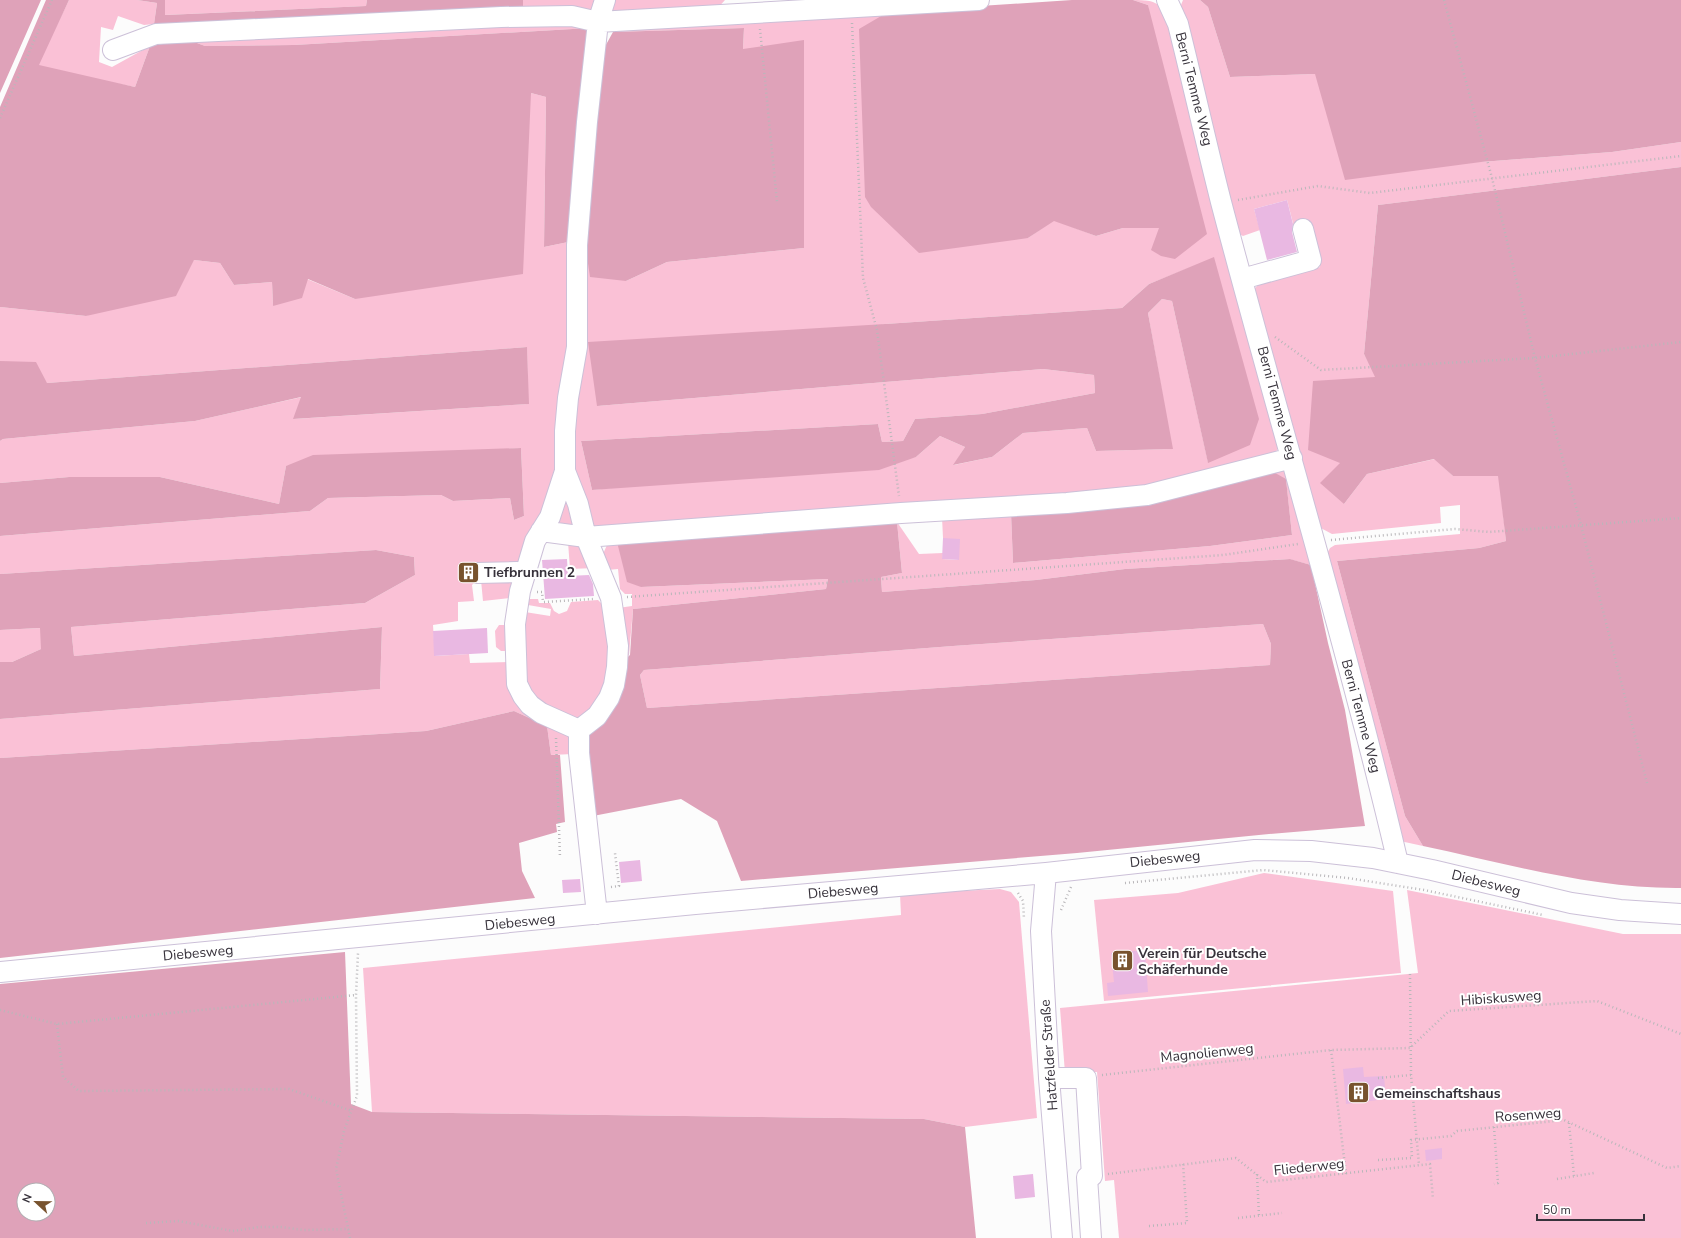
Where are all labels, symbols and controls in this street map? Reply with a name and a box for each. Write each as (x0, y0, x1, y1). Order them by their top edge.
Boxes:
street label: Berni Temme Weg (1171, 30, 1217, 148)
street label: Berni Temme Weg (1253, 344, 1301, 462)
building icon: Tiefbrunnen 2 (456, 559, 482, 585)
place label: Tiefbrunnen 2 (484, 563, 575, 582)
street label: Berni Temme Weg (1337, 657, 1385, 775)
street label: Diebesweg (1129, 846, 1201, 872)
street label: Diebesweg (1449, 865, 1523, 901)
street label: Diebesweg (807, 878, 879, 904)
street label: Diebesweg (484, 909, 556, 935)
street label: Diebesweg (162, 940, 234, 966)
place label: Verein für Deutsche Schäferhunde (1137, 944, 1267, 979)
building icon: Verein für Deutsche Schäferhunde (1109, 948, 1135, 974)
street label: Hibiskusweg (1460, 986, 1542, 1010)
street label: Hatzfelder Straße (1036, 999, 1062, 1111)
street label: Magnolienweg (1160, 1039, 1254, 1067)
building icon: Gemeinschaftshaus (1346, 1080, 1372, 1106)
place label: Gemeinschaftshaus (1374, 1084, 1501, 1103)
street label: Rosenweg (1494, 1103, 1562, 1127)
street label: Fliederweg (1273, 1154, 1345, 1180)
north arrow (16, 1182, 56, 1222)
text: N (19, 1192, 36, 1205)
scale bar (1537, 1196, 1644, 1222)
text: 50 m (1543, 1202, 1571, 1218)

